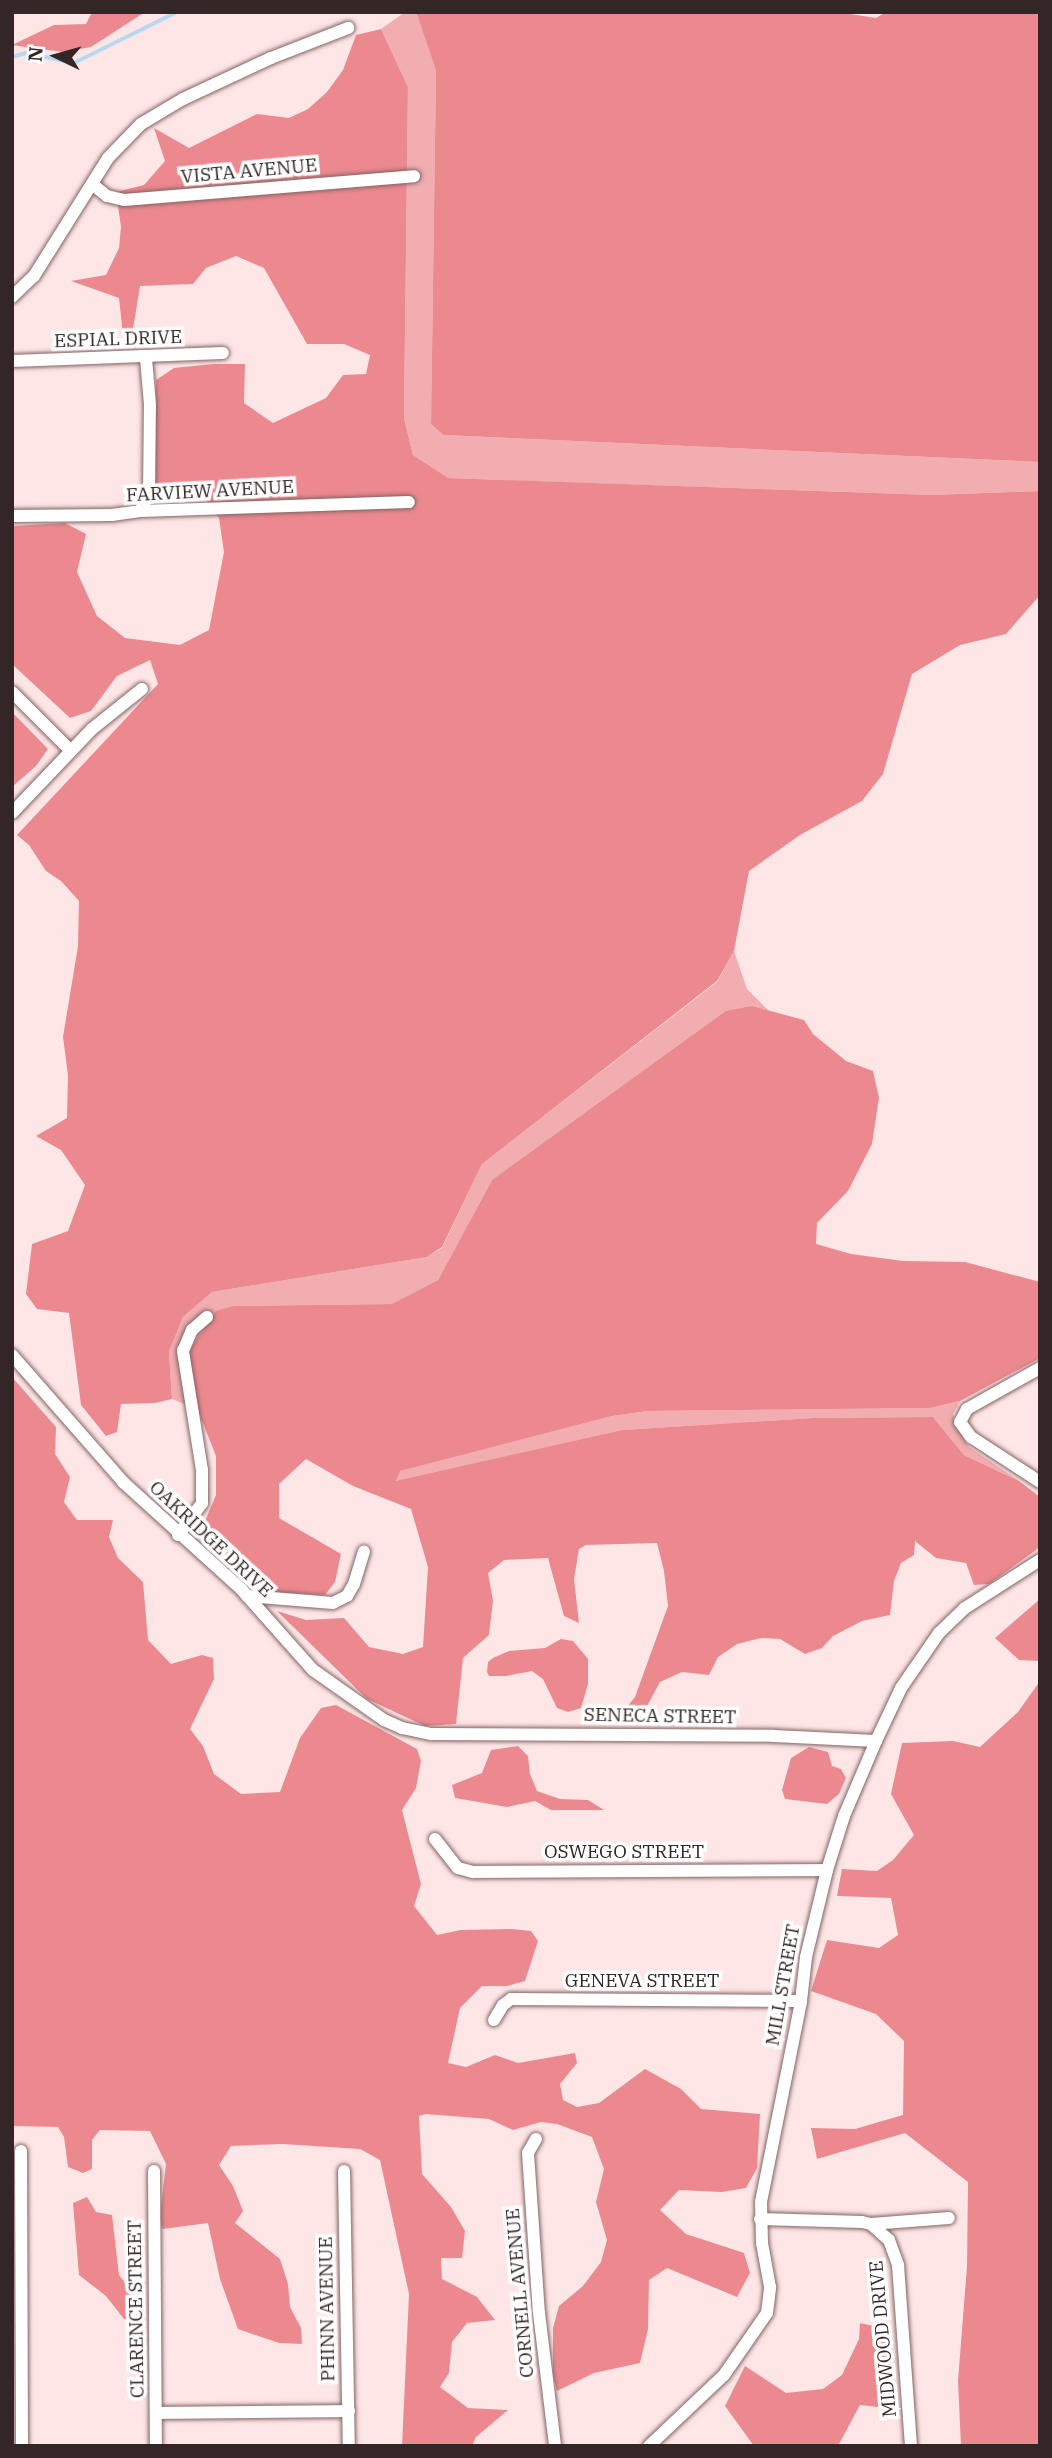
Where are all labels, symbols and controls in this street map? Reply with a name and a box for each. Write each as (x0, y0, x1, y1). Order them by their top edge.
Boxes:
north arrow (21, 21, 91, 91)
text: N (22, 46, 48, 63)
street label: VISTA AVENUE (180, 154, 318, 188)
street label: ESPIAL DRIVE (54, 325, 182, 353)
street label: FARVIEW AVENUE (125, 475, 295, 507)
street label: OAKRIDGE DRIVE (145, 1476, 277, 1602)
street label: SENECA STREET (583, 1703, 737, 1729)
street label: OSWEGO STREET (544, 1841, 704, 1863)
street label: MILL STREET (761, 1922, 805, 2048)
street label: GENEVA STREET (565, 1970, 719, 1992)
street label: CORNELL AVENUE (501, 2207, 539, 2379)
street label: CLARENCE STREET (123, 2220, 149, 2398)
street label: PHINN AVENUE (314, 2236, 340, 2382)
street label: MIDWOOD DRIVE (865, 2260, 901, 2418)

